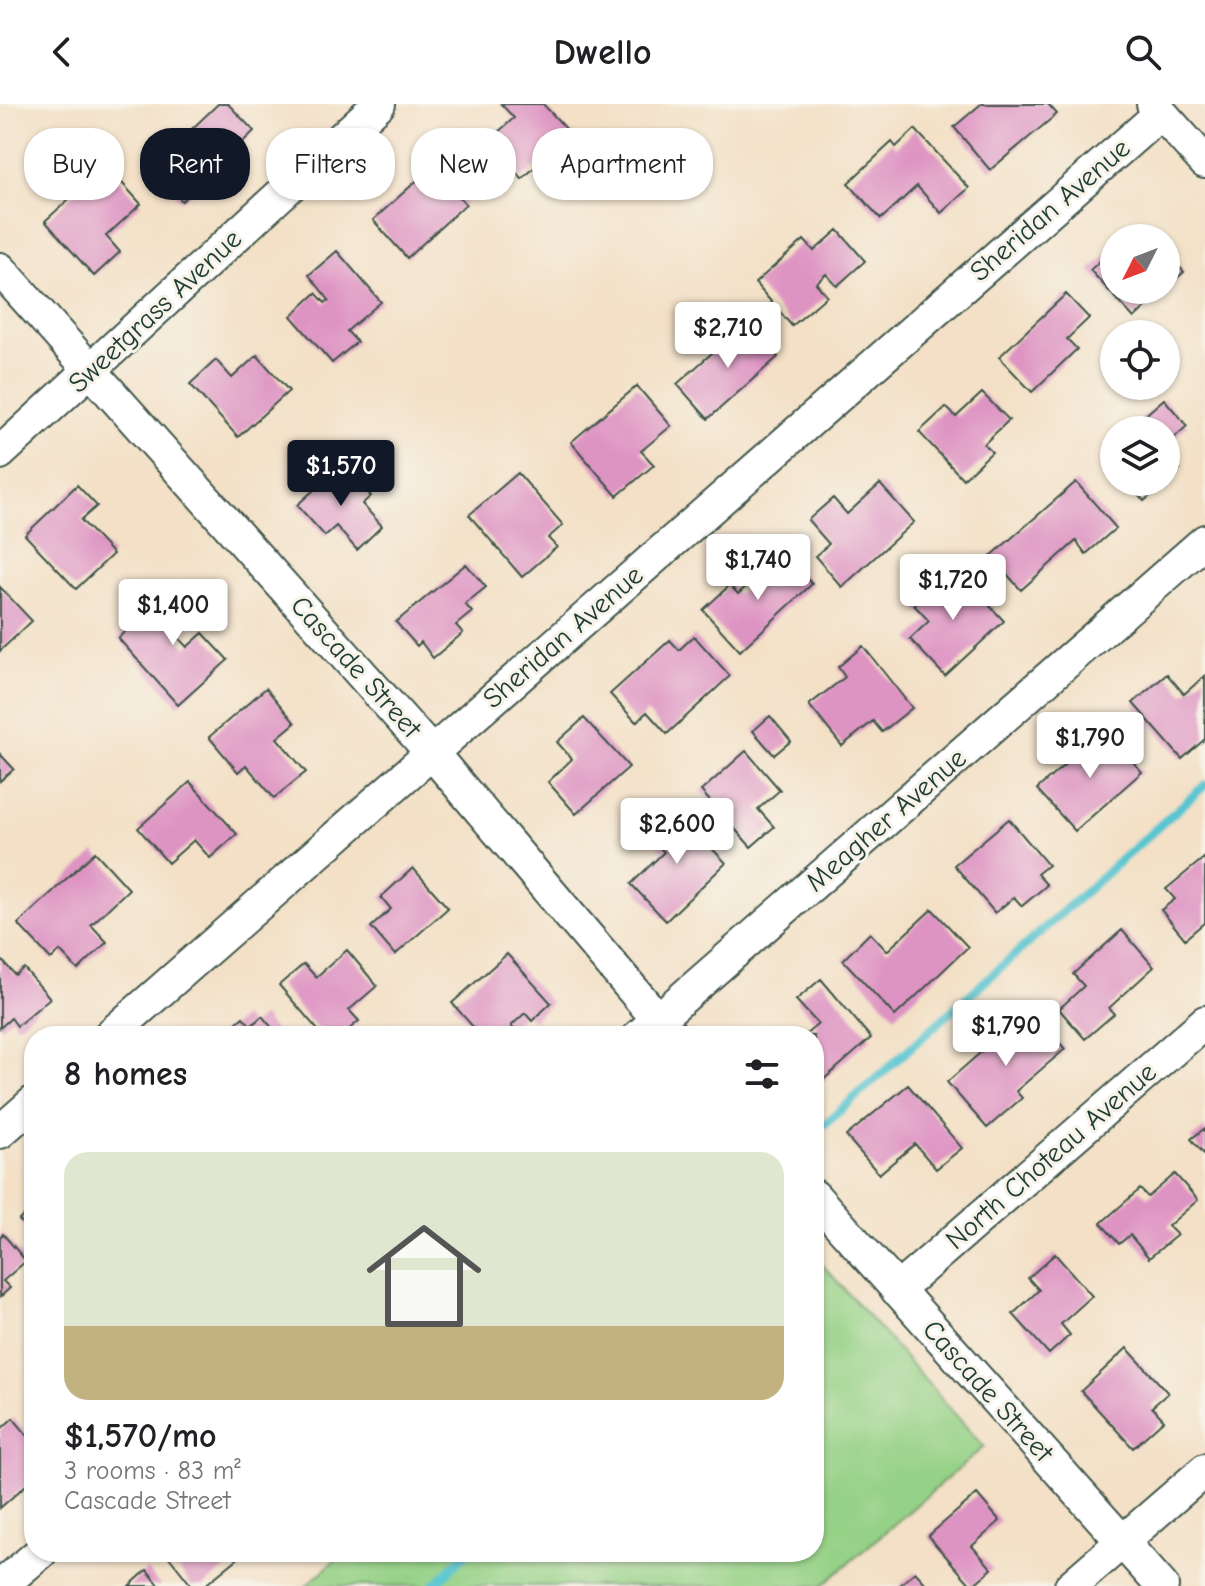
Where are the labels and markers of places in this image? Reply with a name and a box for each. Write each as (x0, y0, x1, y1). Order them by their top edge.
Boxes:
pin: $2,710 (663, 302, 793, 370)
pin: $1,570 (276, 440, 406, 508)
pin: $1,740 (693, 534, 823, 602)
pin: $1,720 (888, 554, 1018, 622)
pin: $1,400 (108, 579, 238, 647)
pin: $1,790 (1025, 712, 1155, 780)
pin: $2,600 (612, 798, 742, 866)
pin: $1,790 (941, 1000, 1071, 1068)

